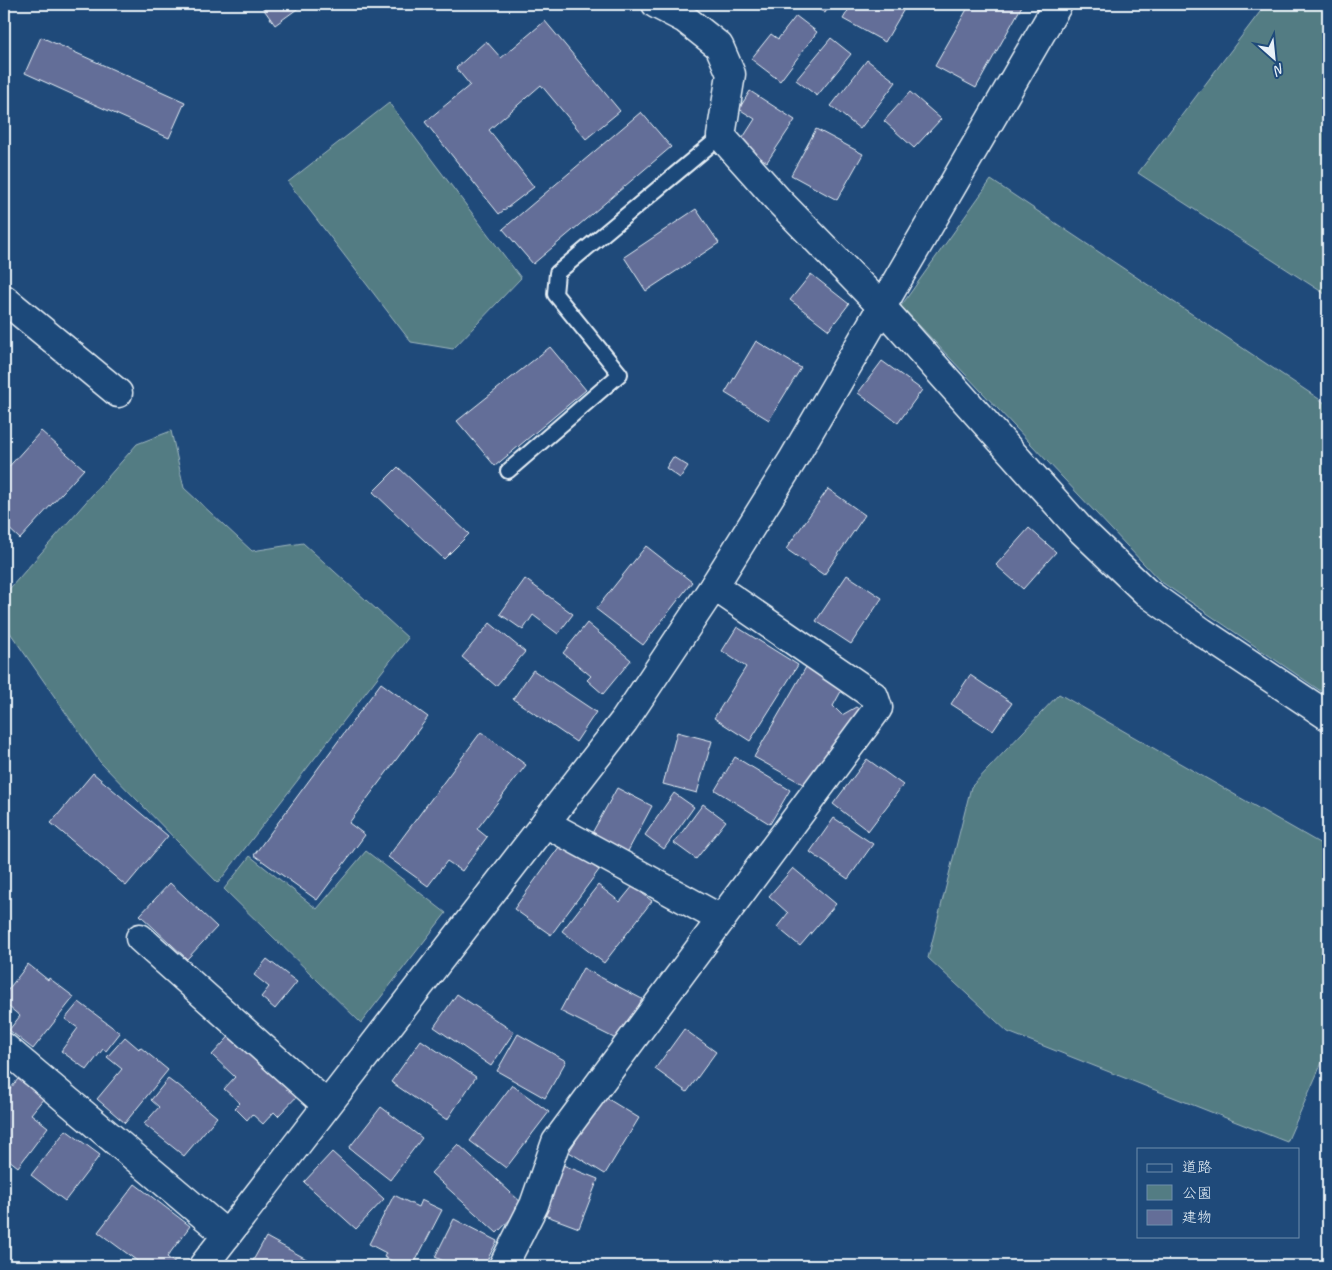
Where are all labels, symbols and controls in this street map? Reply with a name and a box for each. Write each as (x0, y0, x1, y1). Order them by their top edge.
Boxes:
north arrow (1250, 32, 1300, 82)
text: N (1270, 60, 1287, 80)
legend (1137, 1148, 1300, 1238)
text: 道路 (1182, 1158, 1212, 1177)
text: 公園 (1182, 1184, 1212, 1203)
text: 建物 (1182, 1208, 1212, 1227)

